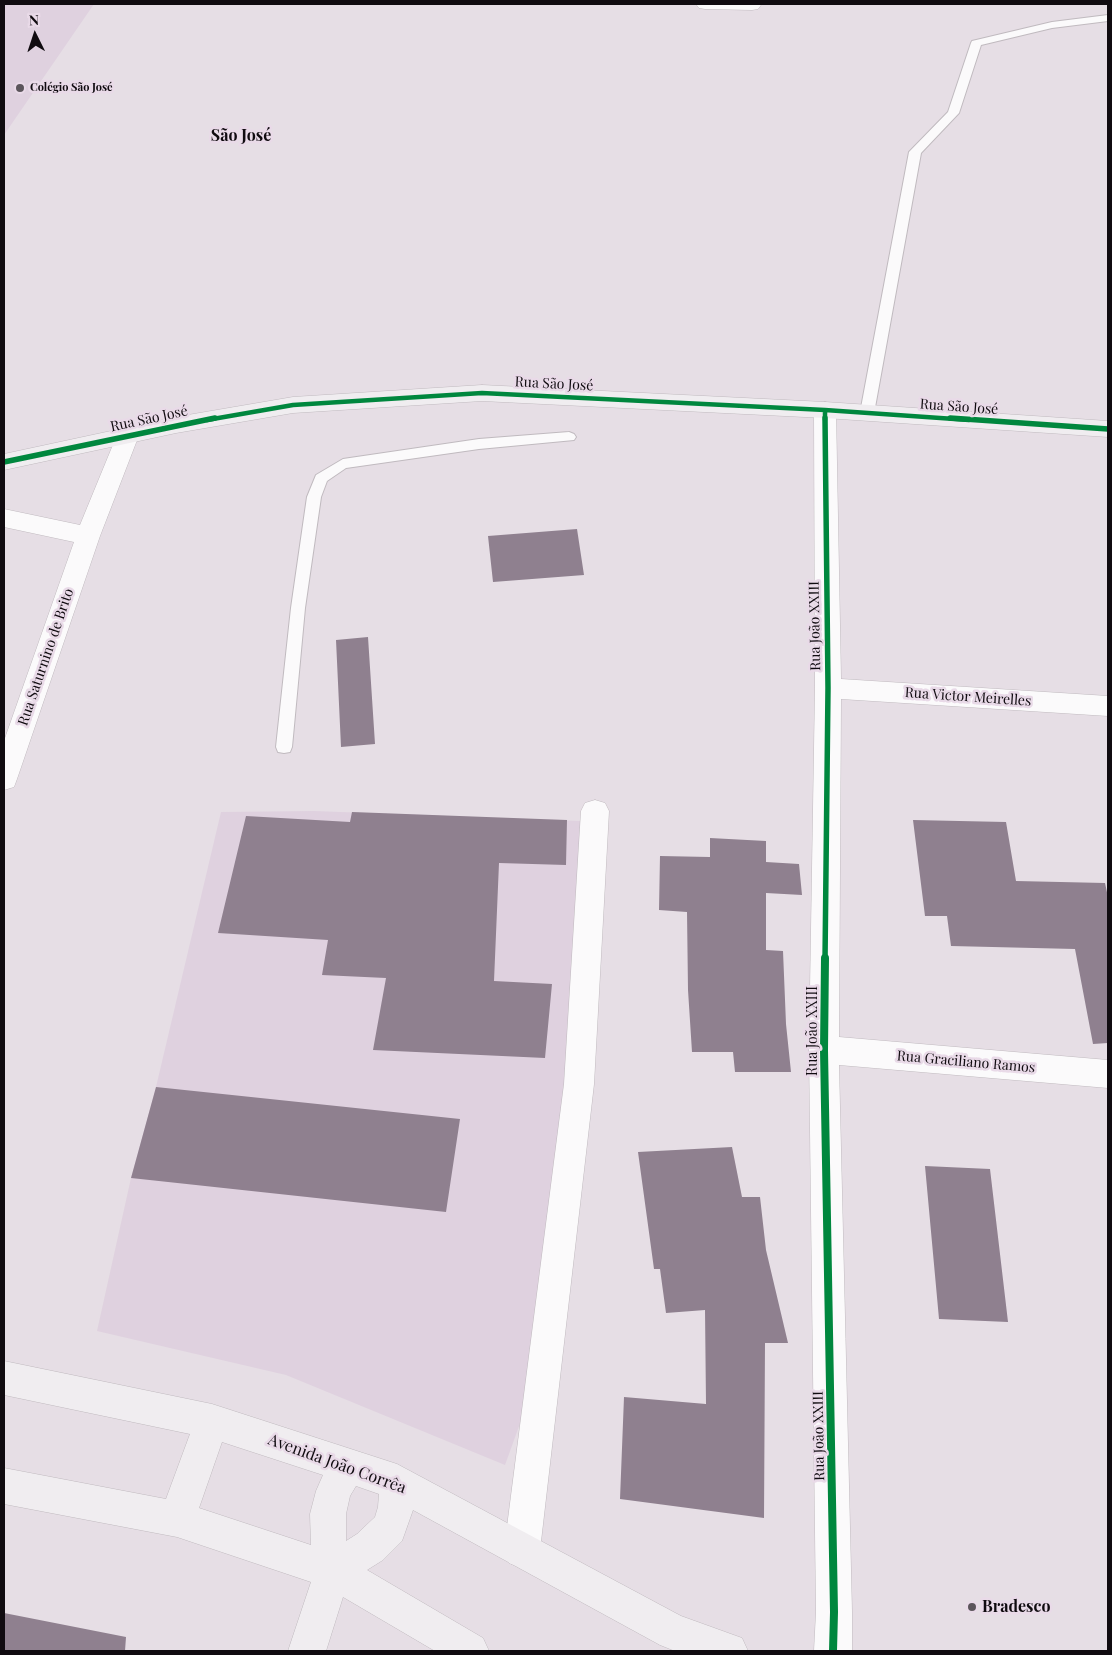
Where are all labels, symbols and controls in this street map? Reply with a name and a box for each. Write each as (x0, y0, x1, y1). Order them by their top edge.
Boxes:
north arrow (10, 10, 60, 60)
text: N (28, 10, 40, 29)
place label: Colégio São José (30, 81, 113, 95)
marker: Colégio São José (14, 82, 26, 94)
district label: São José (211, 126, 271, 146)
street label: Rua São José (514, 374, 594, 394)
street label: Rua São José (919, 396, 999, 418)
street label: Rua São José (109, 403, 189, 435)
street label: Rua João XXIII (806, 581, 824, 671)
street label: Rua Saturnino de Brito (15, 586, 77, 728)
street label: Rua Victor Meirelles (904, 684, 1032, 710)
street label: Rua João XXIII (805, 986, 821, 1076)
street label: Rua Graciliano Ramos (896, 1048, 1036, 1076)
street label: Rua João XXIII (810, 1391, 828, 1481)
street label: Avenida João Corrêa (265, 1430, 409, 1498)
place label: Bradesco (982, 1597, 1050, 1617)
marker: Bradesco (966, 1601, 978, 1613)

